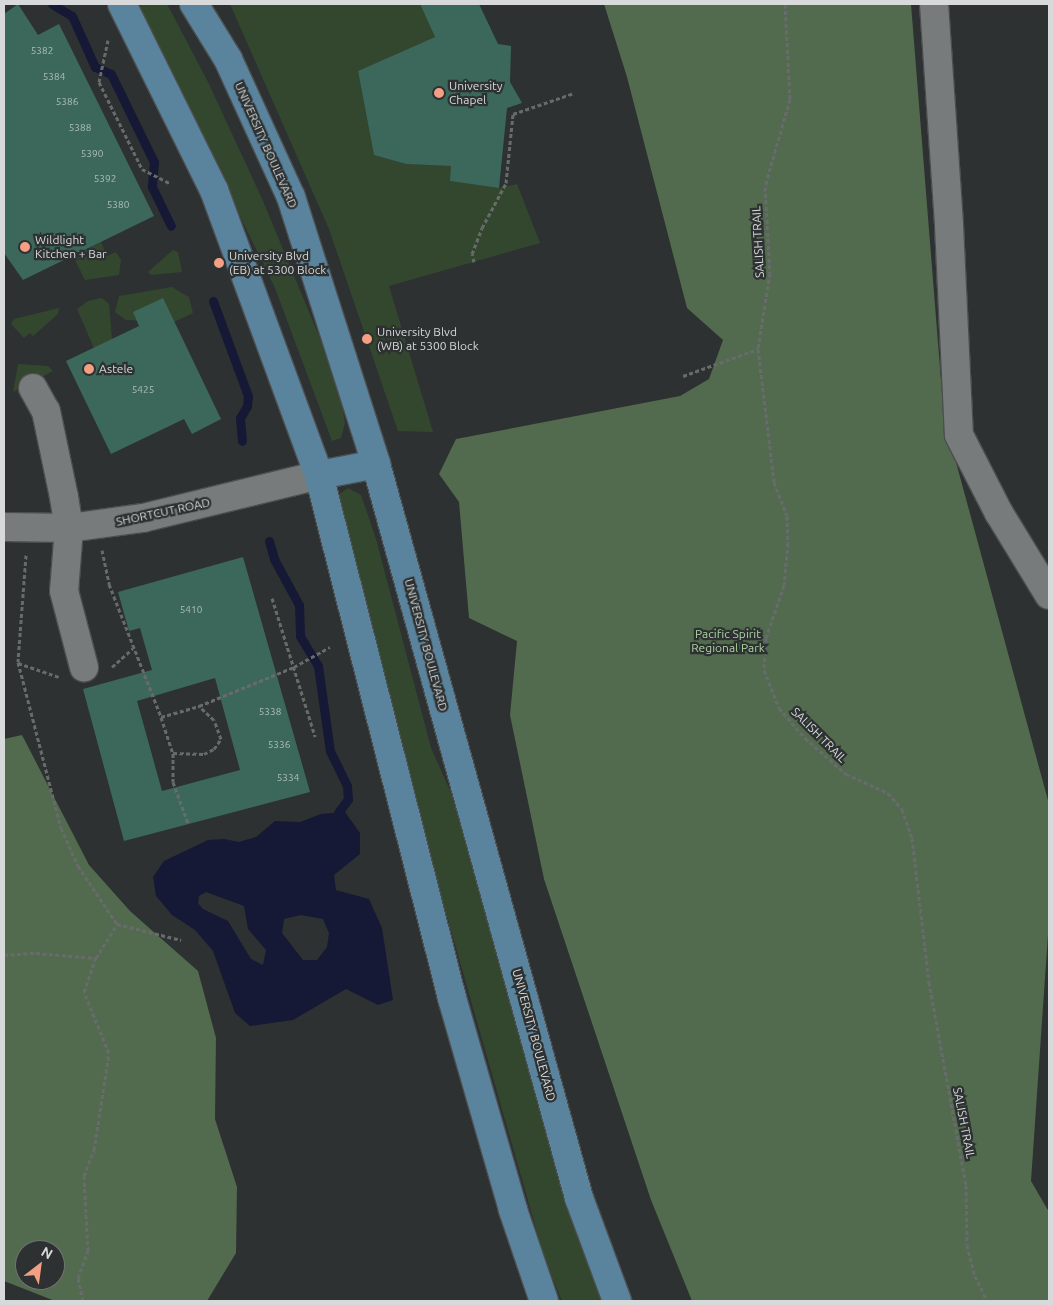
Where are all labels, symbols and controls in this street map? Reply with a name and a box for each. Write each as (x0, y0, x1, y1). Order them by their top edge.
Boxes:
house number: 5382 (31, 45, 53, 57)
house number: 5384 (43, 71, 65, 83)
place label: University Chapel (449, 79, 503, 107)
street label: UNIVERSITY BOULEVARD (232, 80, 300, 210)
marker: University Chapel (433, 87, 445, 99)
house number: 5386 (56, 96, 78, 108)
house number: 5388 (69, 122, 91, 134)
house number: 5390 (81, 148, 103, 160)
house number: 5392 (94, 173, 116, 185)
house number: 5380 (107, 199, 129, 211)
street label: SALISH TRAIL (749, 206, 767, 278)
place label: Wildlight Kitchen + Bar (35, 233, 107, 261)
marker: Wildlight Kitchen + Bar (19, 241, 31, 253)
place label: University Blvd (EB) at 5300 Block (229, 249, 326, 277)
marker: University Blvd (EB) at 5300 Block (213, 257, 225, 269)
place label: University Blvd (WB) at 5300 Block (377, 325, 479, 353)
marker: University Blvd (WB) at 5300 Block (361, 333, 373, 345)
place label: Astele (99, 362, 133, 376)
marker: Astele (83, 363, 95, 375)
house number: 5425 (132, 384, 154, 396)
street label: SHORTCUT ROAD (115, 495, 211, 529)
street label: UNIVERSITY BOULEVARD (401, 577, 451, 713)
house number: 5410 (180, 604, 202, 616)
park label: Pacific Spirit Regional Park (691, 627, 765, 655)
street label: SALISH TRAIL (788, 704, 850, 766)
house number: 5338 (259, 706, 281, 718)
house number: 5336 (268, 739, 290, 751)
house number: 5334 (277, 772, 299, 784)
street label: UNIVERSITY BOULEVARD (509, 967, 559, 1103)
street label: SALISH TRAIL (950, 1086, 978, 1160)
north arrow (15, 1240, 65, 1290)
text: N (38, 1243, 56, 1262)

